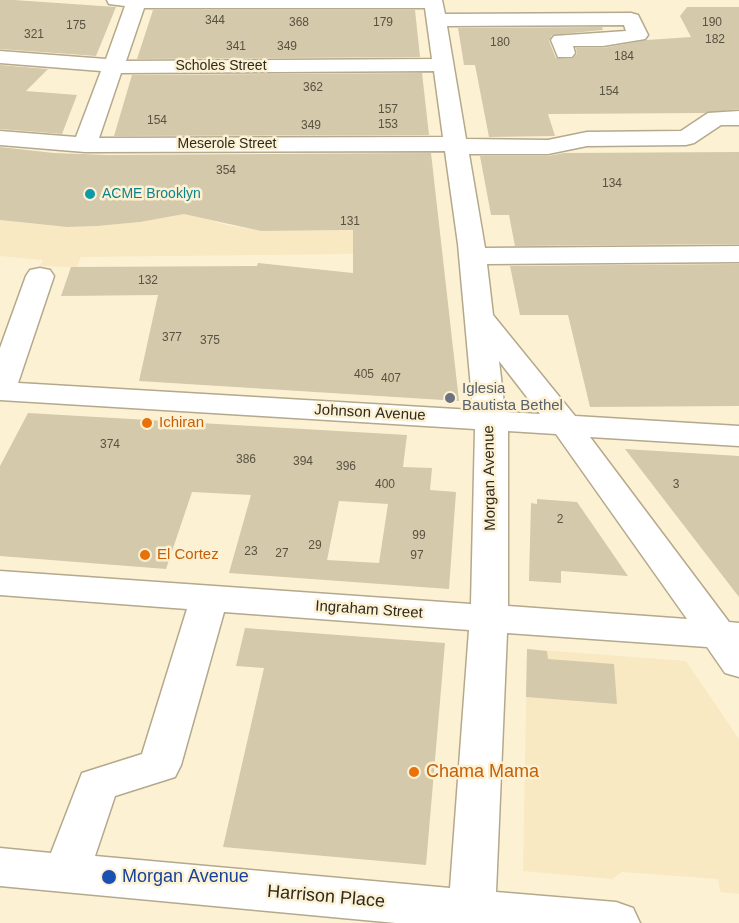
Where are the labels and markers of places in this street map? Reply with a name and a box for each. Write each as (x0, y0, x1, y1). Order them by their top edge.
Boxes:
place label: ACME Brooklyn (102, 186, 201, 202)
marker: ACME Brooklyn (83, 187, 97, 201)
place label: Iglesia Bautista Bethel (462, 380, 563, 415)
marker: Iglesia Bautista Bethel (443, 391, 457, 405)
place label: Ichiran (159, 414, 204, 432)
marker: Ichiran (140, 416, 154, 430)
place label: El Cortez (157, 546, 219, 564)
marker: El Cortez (138, 548, 152, 562)
place label: Chama Mama (426, 761, 539, 783)
marker: Chama Mama (407, 765, 421, 779)
place label: Morgan Avenue (122, 866, 249, 888)
marker: Morgan Avenue (100, 868, 118, 886)

